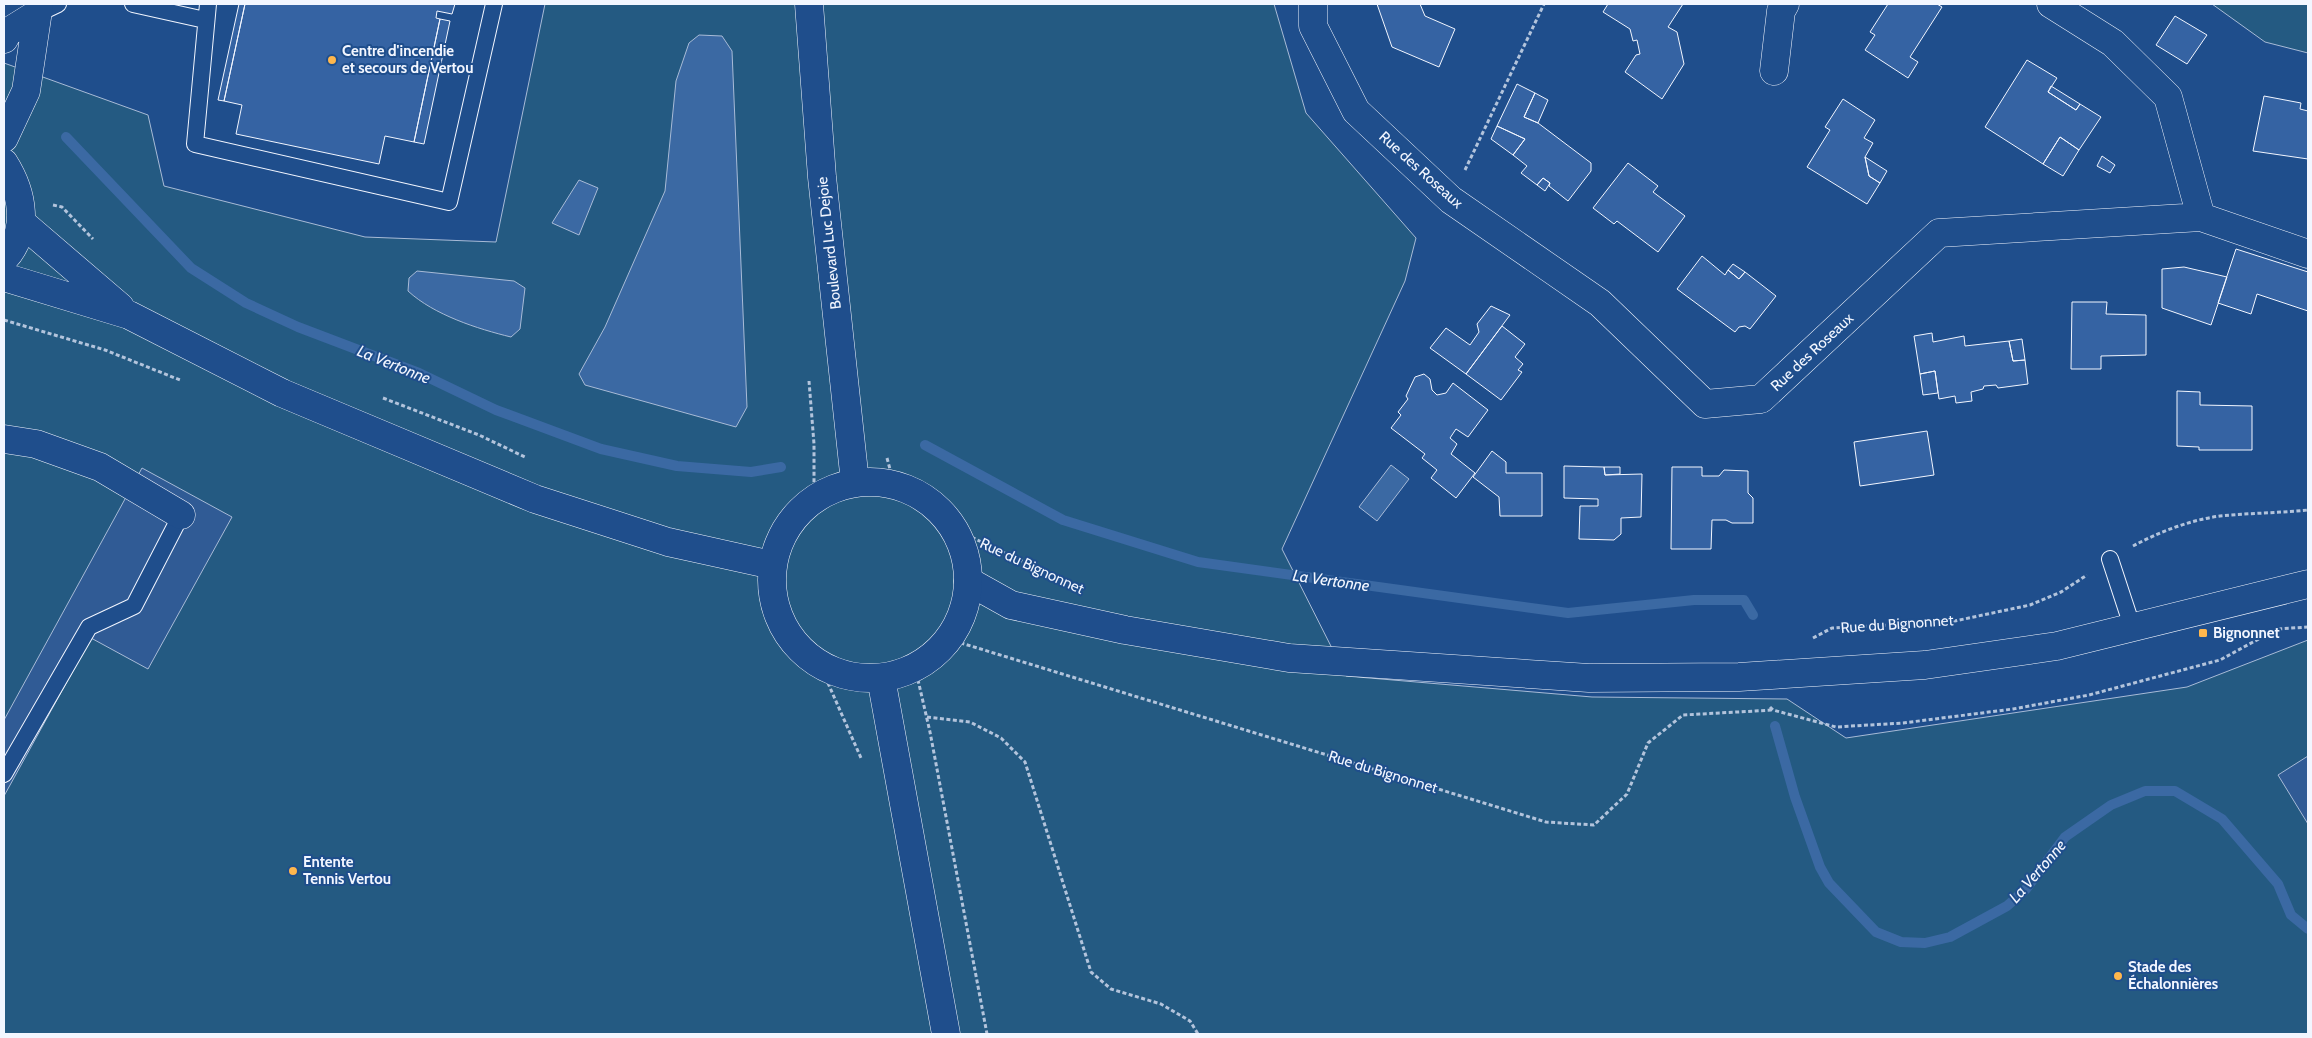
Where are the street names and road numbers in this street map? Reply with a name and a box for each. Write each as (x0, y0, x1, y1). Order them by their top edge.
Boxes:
street label: Rue des Roseaux (1375, 128, 1467, 212)
street label: Boulevard Luc Dejoie (813, 176, 845, 310)
street label: Rue des Roseaux (1767, 309, 1857, 395)
street label: Rue du Bignonnet (977, 534, 1087, 598)
street label: Rue du Bignonnet (1840, 611, 1954, 637)
street label: Rue du Bignonnet (1326, 747, 1440, 797)

